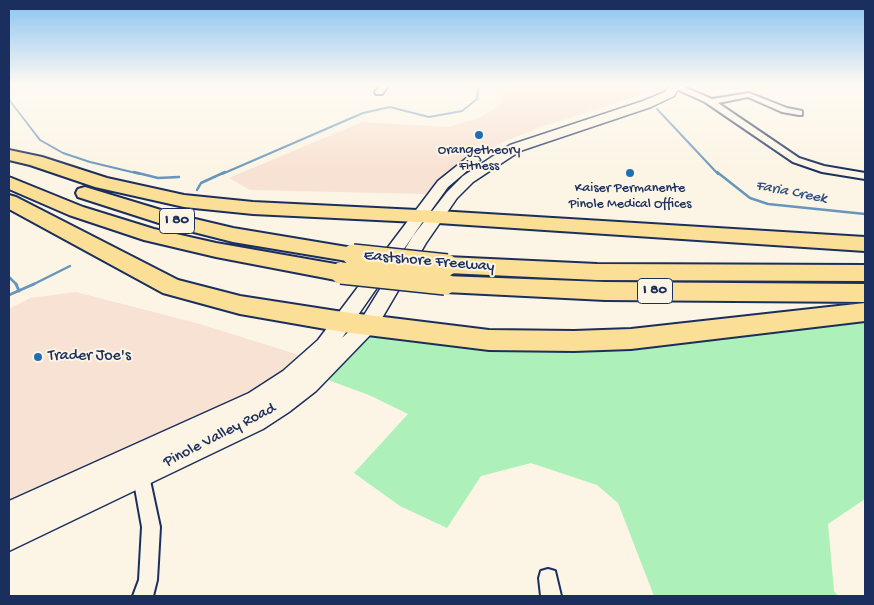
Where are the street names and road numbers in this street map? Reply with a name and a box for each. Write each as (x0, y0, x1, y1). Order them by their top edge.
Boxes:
road number: I 80 (160, 208, 194, 234)
street label: Eastshore Freeway (363, 247, 495, 277)
road number: I 80 (638, 278, 672, 304)
street label: Pinole Valley Road (161, 399, 279, 473)

